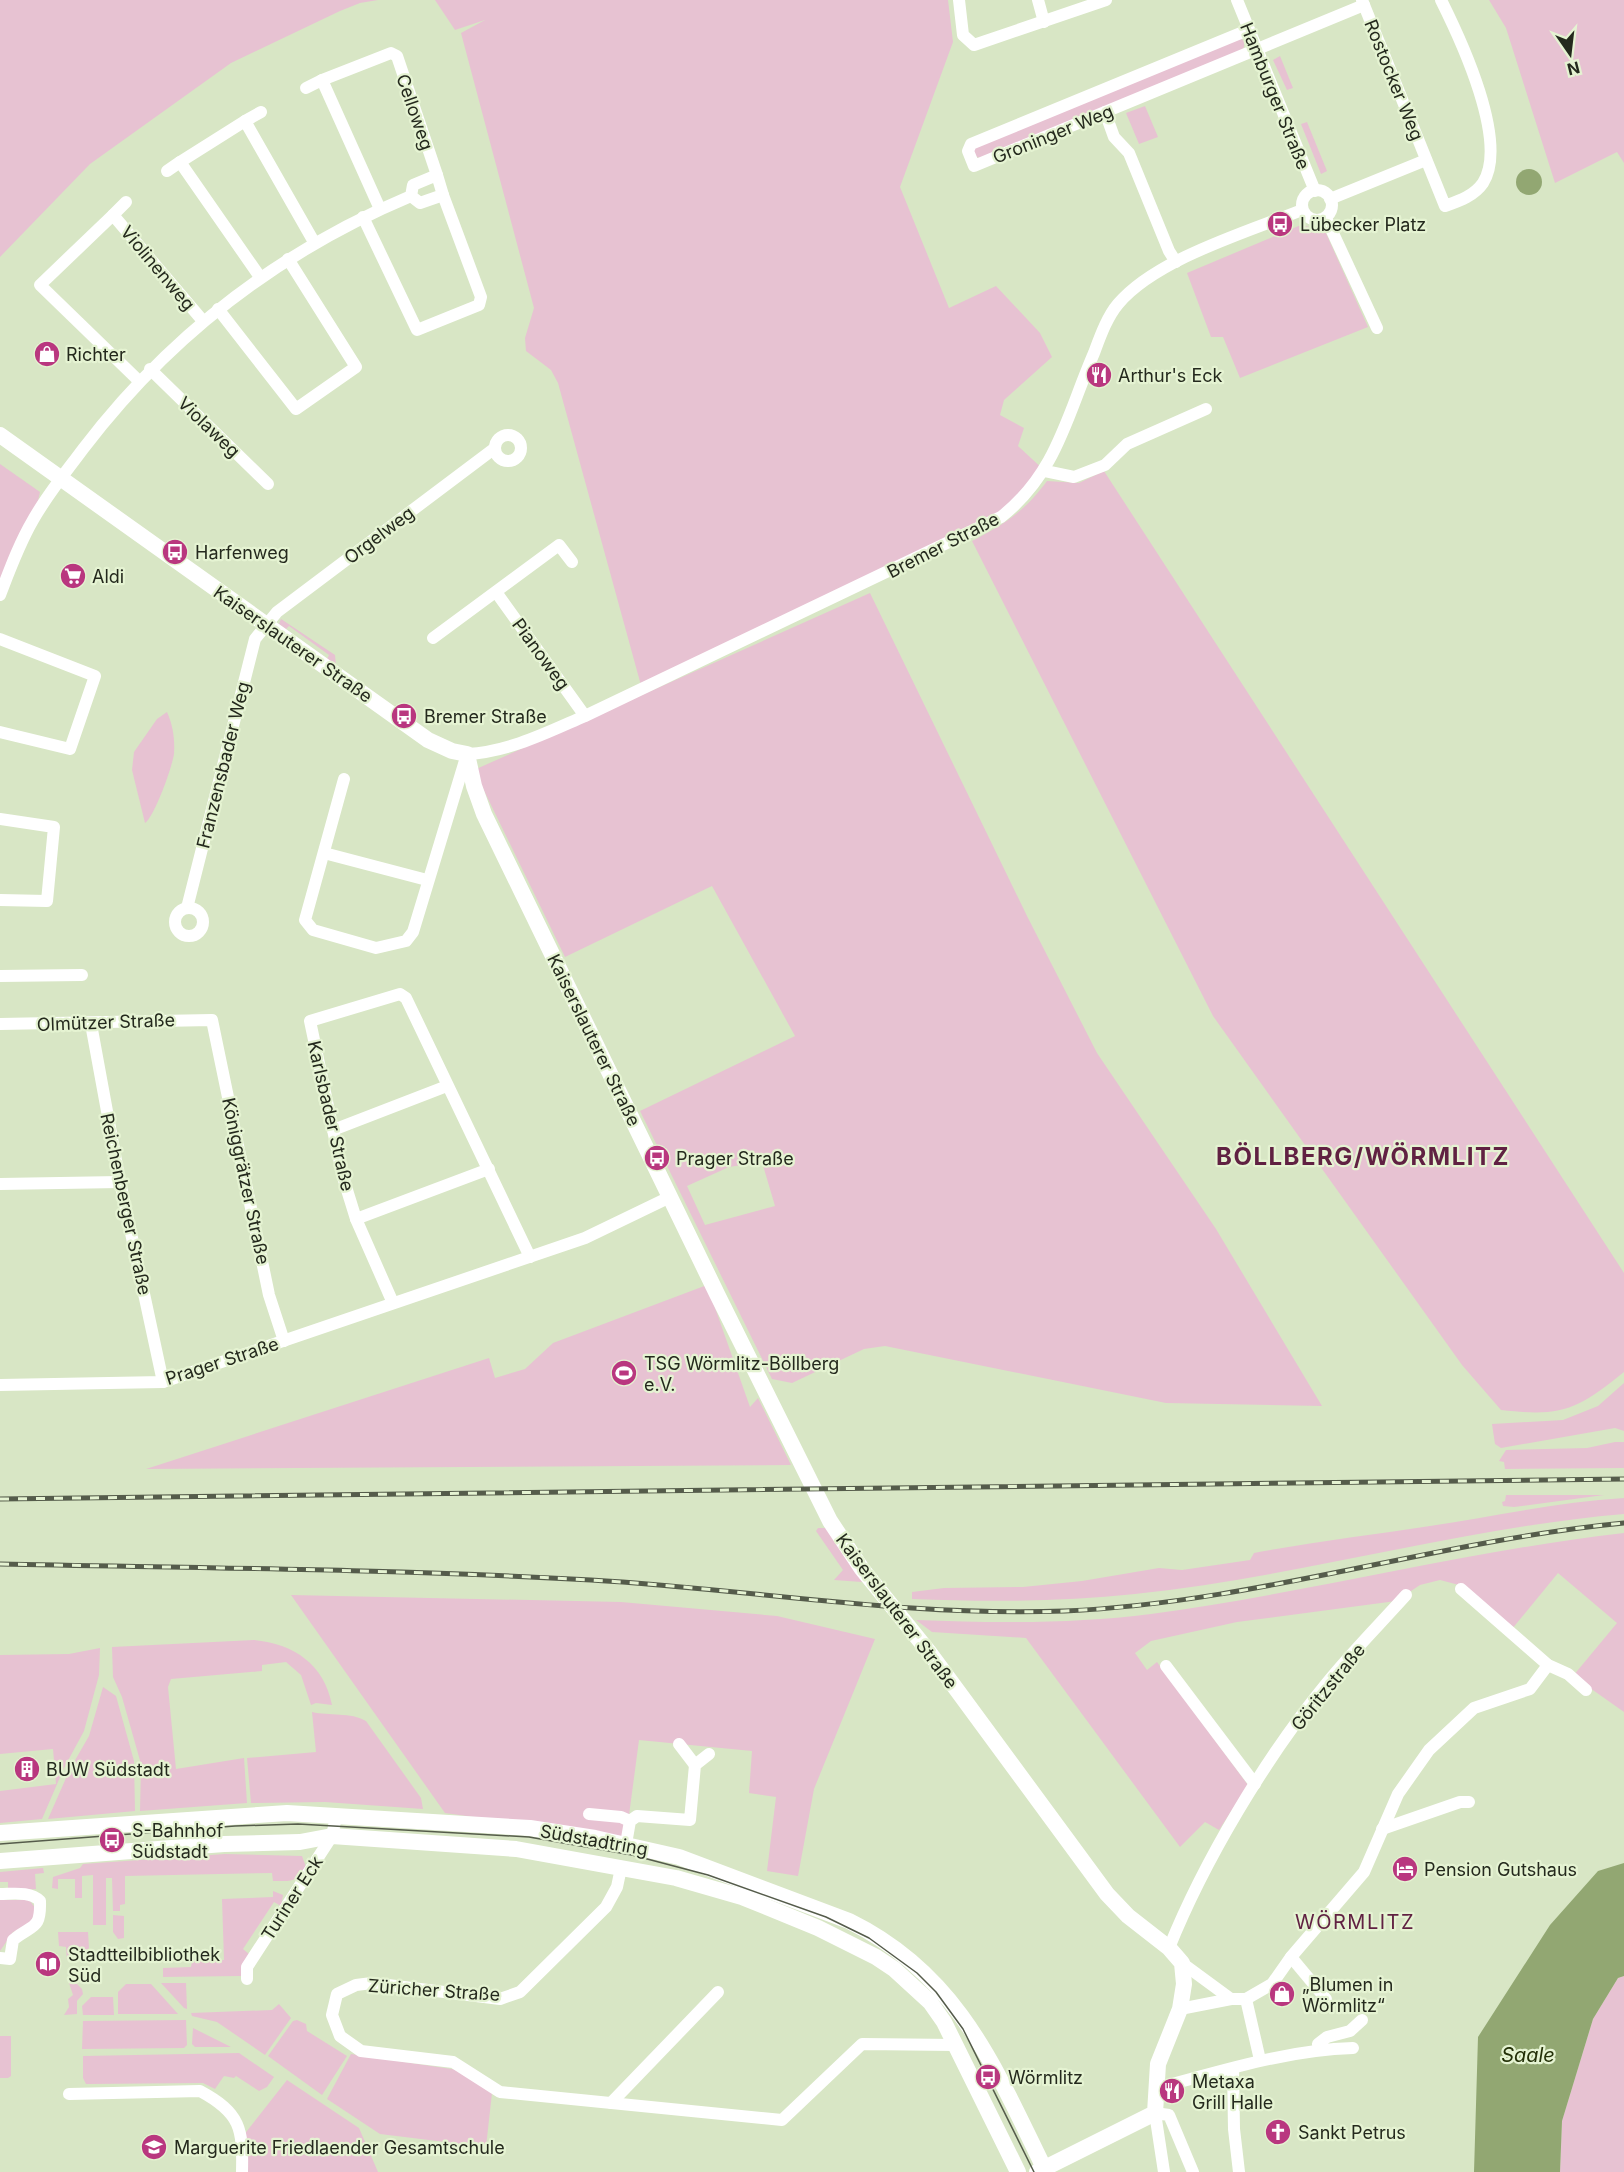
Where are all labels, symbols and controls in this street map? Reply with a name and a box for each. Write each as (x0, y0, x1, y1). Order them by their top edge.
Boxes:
street label: Rostocker Weg (1360, 16, 1428, 144)
street label: Hamburger Straße (1236, 19, 1314, 173)
north arrow (1540, 24, 1600, 84)
text: N (1565, 57, 1582, 80)
street label: Celloweg (392, 71, 438, 153)
street label: Groninger Weg (990, 100, 1116, 168)
bus stop icon: Lübecker Platz (1265, 209, 1295, 239)
place label: Lübecker Platz (1300, 214, 1426, 235)
street label: Violinenweg (117, 221, 199, 315)
shop icon: Richter (32, 339, 62, 369)
place label: Richter (66, 344, 126, 365)
restaurant icon: Arthur's Eck (1084, 360, 1114, 390)
place label: Arthur's Eck (1118, 365, 1222, 386)
street label: Violaweg (174, 392, 244, 462)
street label: Orgelweg (340, 502, 418, 568)
street label: Bremer Straße (884, 508, 1002, 582)
bus stop icon: Harfenweg (160, 537, 190, 567)
place label: Harfenweg (195, 542, 289, 563)
supermarket icon: Aldi (58, 561, 88, 591)
place label: Aldi (92, 566, 124, 587)
street label: Kaiserslauterer Straße (210, 581, 376, 707)
street label: Pianoweg (508, 614, 574, 694)
street label: Franzensbader Weg (192, 680, 254, 850)
bus stop icon: Bremer Straße (389, 701, 419, 731)
place label: Bremer Straße (424, 706, 547, 727)
street label: Kaiserslauterer Straße (543, 951, 645, 1129)
street label: Olmützer Straße (37, 1009, 175, 1035)
street label: Karlsbader Straße (303, 1039, 359, 1193)
street label: Königgrätzer Straße (218, 1096, 274, 1266)
street label: Reichenberger Straße (96, 1111, 156, 1297)
district label: BÖLLBERG/WÖRMLITZ (1216, 1142, 1510, 1171)
bus stop icon: Prager Straße (642, 1143, 672, 1173)
place label: Prager Straße (676, 1148, 794, 1169)
street label: Prager Straße (163, 1333, 281, 1389)
place label: TSG Wörmlitz-Böllberg e.V. (644, 1353, 839, 1395)
sports icon: TSG Wörmlitz-Böllberg e.V. (609, 1358, 639, 1388)
street label: Kaiserslauterer Straße (832, 1529, 962, 1693)
street label: Göritzstraße (1287, 1639, 1369, 1735)
building icon: BUW Südstadt (12, 1754, 42, 1784)
place label: BUW Südstadt (46, 1759, 170, 1780)
place label: S-Bahnhof Südstadt (132, 1820, 223, 1862)
street label: Südstadtring (538, 1820, 650, 1860)
bus stop icon: S-Bahnhof Südstadt (97, 1825, 127, 1855)
street label: Turiner Eck (257, 1852, 327, 1944)
hotel icon: Pension Gutshaus (1390, 1854, 1420, 1884)
place label: Pension Gutshaus (1424, 1859, 1577, 1880)
district label: WÖRMLITZ (1295, 1910, 1415, 1934)
place label: Stadtteilbibliothek Süd (68, 1944, 220, 1986)
library icon: Stadtteilbibliothek Süd (33, 1949, 63, 1979)
place label: „Blumen in Wörmlitz“ (1302, 1974, 1393, 2016)
street label: Züricher Straße (367, 1975, 501, 2005)
shop icon: „Blumen in Wörmlitz“ (1267, 1979, 1297, 2009)
water label: Saale (1501, 2043, 1555, 2067)
bus stop icon: Wörmlitz (973, 2062, 1003, 2092)
place label: Wörmlitz (1008, 2067, 1083, 2088)
place label: Metaxa Grill Halle (1192, 2071, 1273, 2113)
restaurant icon: Metaxa Grill Halle (1157, 2076, 1187, 2106)
church icon: Sankt Petrus (1263, 2117, 1293, 2147)
place label: Sankt Petrus (1298, 2122, 1406, 2143)
school or university icon: Marguerite Friedlaender Gesamtschule (139, 2132, 169, 2162)
place label: Marguerite Friedlaender Gesamtschule (174, 2137, 505, 2158)

